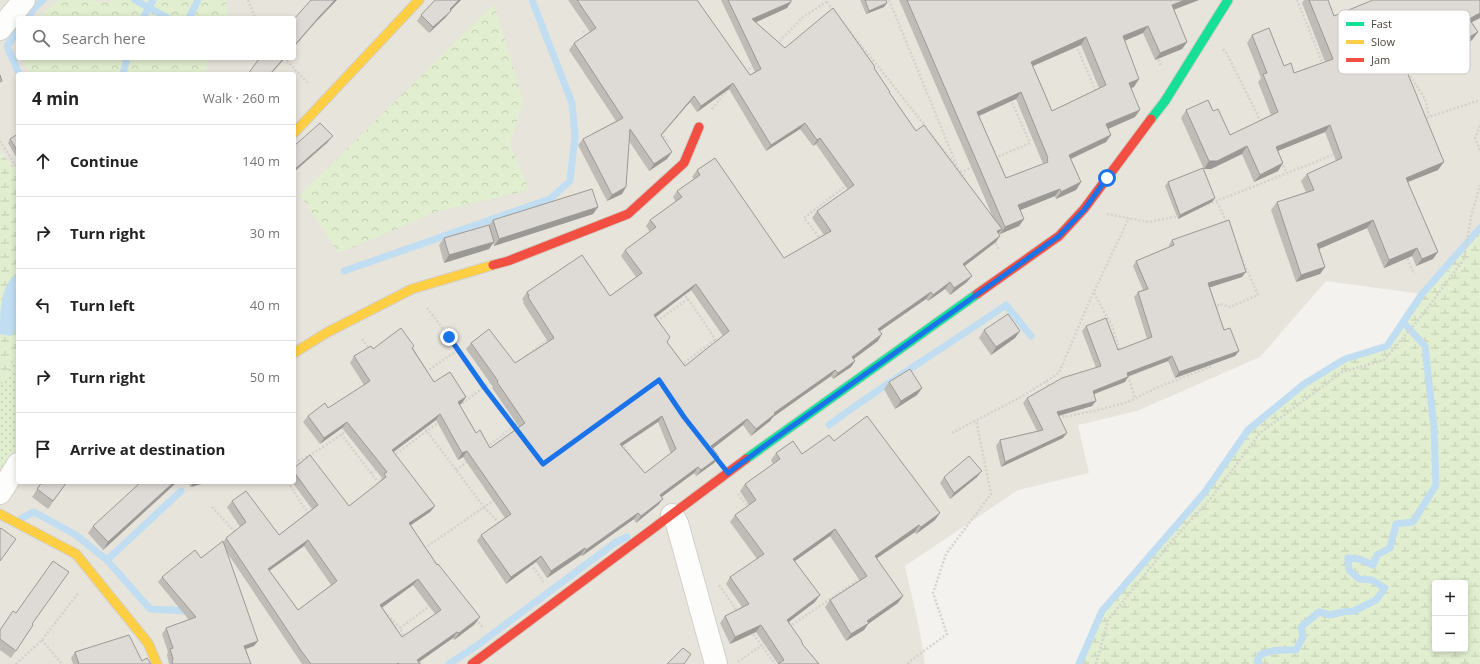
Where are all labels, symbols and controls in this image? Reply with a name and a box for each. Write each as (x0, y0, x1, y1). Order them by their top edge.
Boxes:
legend (1338, 10, 1470, 74)
search box (16, 16, 296, 60)
text: Fast (1371, 16, 1392, 31)
icon: search (30, 27, 52, 49)
text: Search here (62, 28, 146, 48)
text: Slow (1371, 34, 1395, 49)
text: Jam (1370, 52, 1390, 67)
text: 4 min (32, 87, 79, 110)
text: Walk · 260 m (203, 89, 280, 107)
icon: ahead (32, 150, 54, 172)
text: Continue (70, 151, 138, 171)
text: 140 m (242, 152, 280, 170)
route start (1098, 169, 1116, 187)
icon: right (32, 222, 54, 244)
text: Turn right (70, 223, 145, 243)
text: 30 m (250, 224, 280, 242)
icon: left (32, 294, 54, 316)
text: Turn left (70, 295, 135, 315)
text: 40 m (250, 296, 280, 314)
route end (440, 328, 458, 346)
icon: right (32, 366, 54, 388)
text: Turn right (70, 367, 145, 387)
text: 50 m (250, 368, 280, 386)
icon: arrive (32, 438, 54, 460)
text: Arrive at destination (70, 439, 225, 459)
map controls (1432, 580, 1468, 652)
button: + (1432, 580, 1468, 616)
button: − (1432, 616, 1468, 652)

